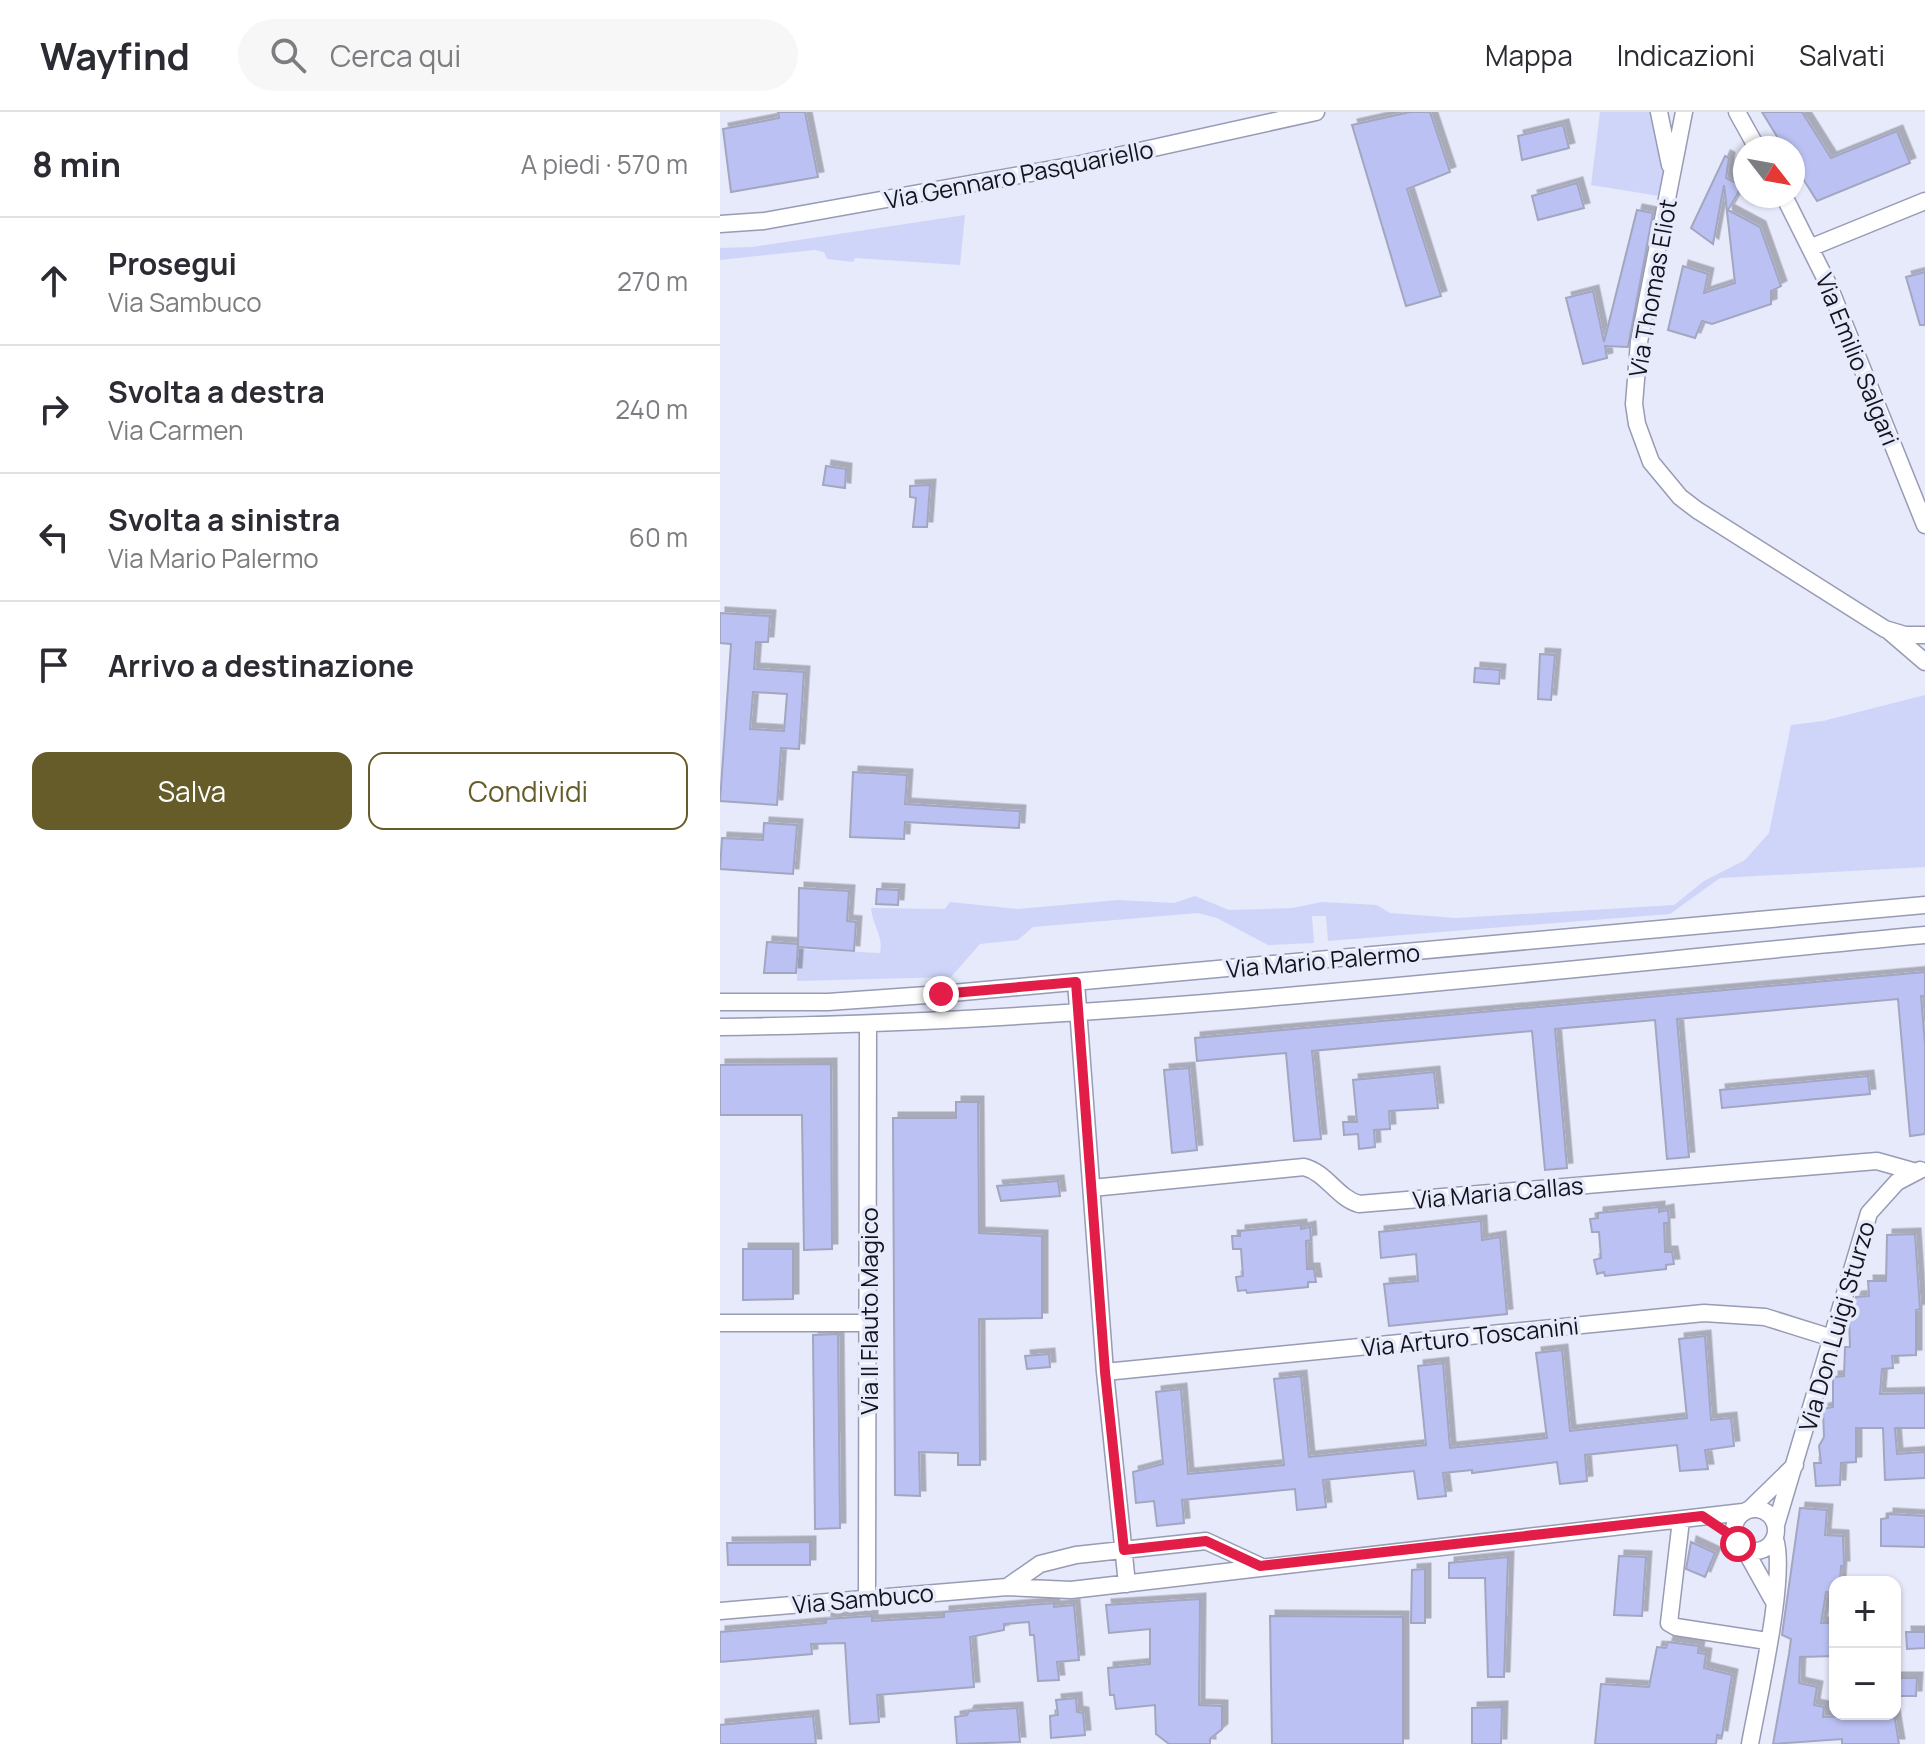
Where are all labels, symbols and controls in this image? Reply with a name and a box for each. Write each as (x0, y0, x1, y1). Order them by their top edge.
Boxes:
search box (238, 19, 798, 91)
text: Wayfind (40, 29, 190, 81)
icon: search (266, 33, 310, 77)
text: Cerca qui (330, 35, 461, 76)
text: Mappa (1485, 36, 1573, 74)
text: Indicazioni (1617, 36, 1755, 74)
text: Salvati (1799, 36, 1885, 74)
street label: Via Gennaro Pasquariello (882, 132, 1156, 216)
north arrow (1733, 136, 1805, 208)
text: 8 min (32, 141, 121, 187)
text: A piedi · 570 m (521, 146, 688, 182)
street label: Via Thomas Eliot (1620, 196, 1684, 380)
text: Prosegui (108, 243, 237, 284)
icon: ahead (32, 259, 76, 303)
text: 270 m (617, 263, 688, 299)
street label: Via Emilio Salgari (1808, 268, 1908, 450)
text: Via Sambuco (108, 284, 262, 320)
text: Svolta a destra (108, 371, 325, 412)
icon: right (32, 387, 76, 431)
text: 240 m (615, 391, 688, 427)
text: Via Carmen (108, 412, 244, 448)
text: Svolta a sinistra (108, 499, 340, 540)
icon: left (32, 515, 76, 559)
text: 60 m (629, 519, 688, 555)
text: Via Mario Palermo (108, 540, 319, 576)
icon: arrive (32, 643, 76, 687)
text: Arrivo a destinazione (108, 645, 414, 686)
button: Salva (32, 752, 352, 830)
button: Condividi (368, 752, 688, 830)
street label: Via Mario Palermo (1225, 935, 1421, 985)
route end (923, 976, 959, 1012)
street label: Via Maria Callas (1411, 1168, 1585, 1216)
street label: Via Il Flauto Magico (852, 1207, 885, 1415)
street label: Via Don Luigi Sturzo (1790, 1217, 1882, 1435)
street label: Via Arturo Toscanini (1360, 1308, 1580, 1364)
route start (1720, 1526, 1756, 1562)
street label: Via Sambuco (791, 1575, 935, 1621)
map controls (1829, 1576, 1901, 1720)
button: + (1829, 1576, 1901, 1648)
button: − (1829, 1648, 1901, 1720)

